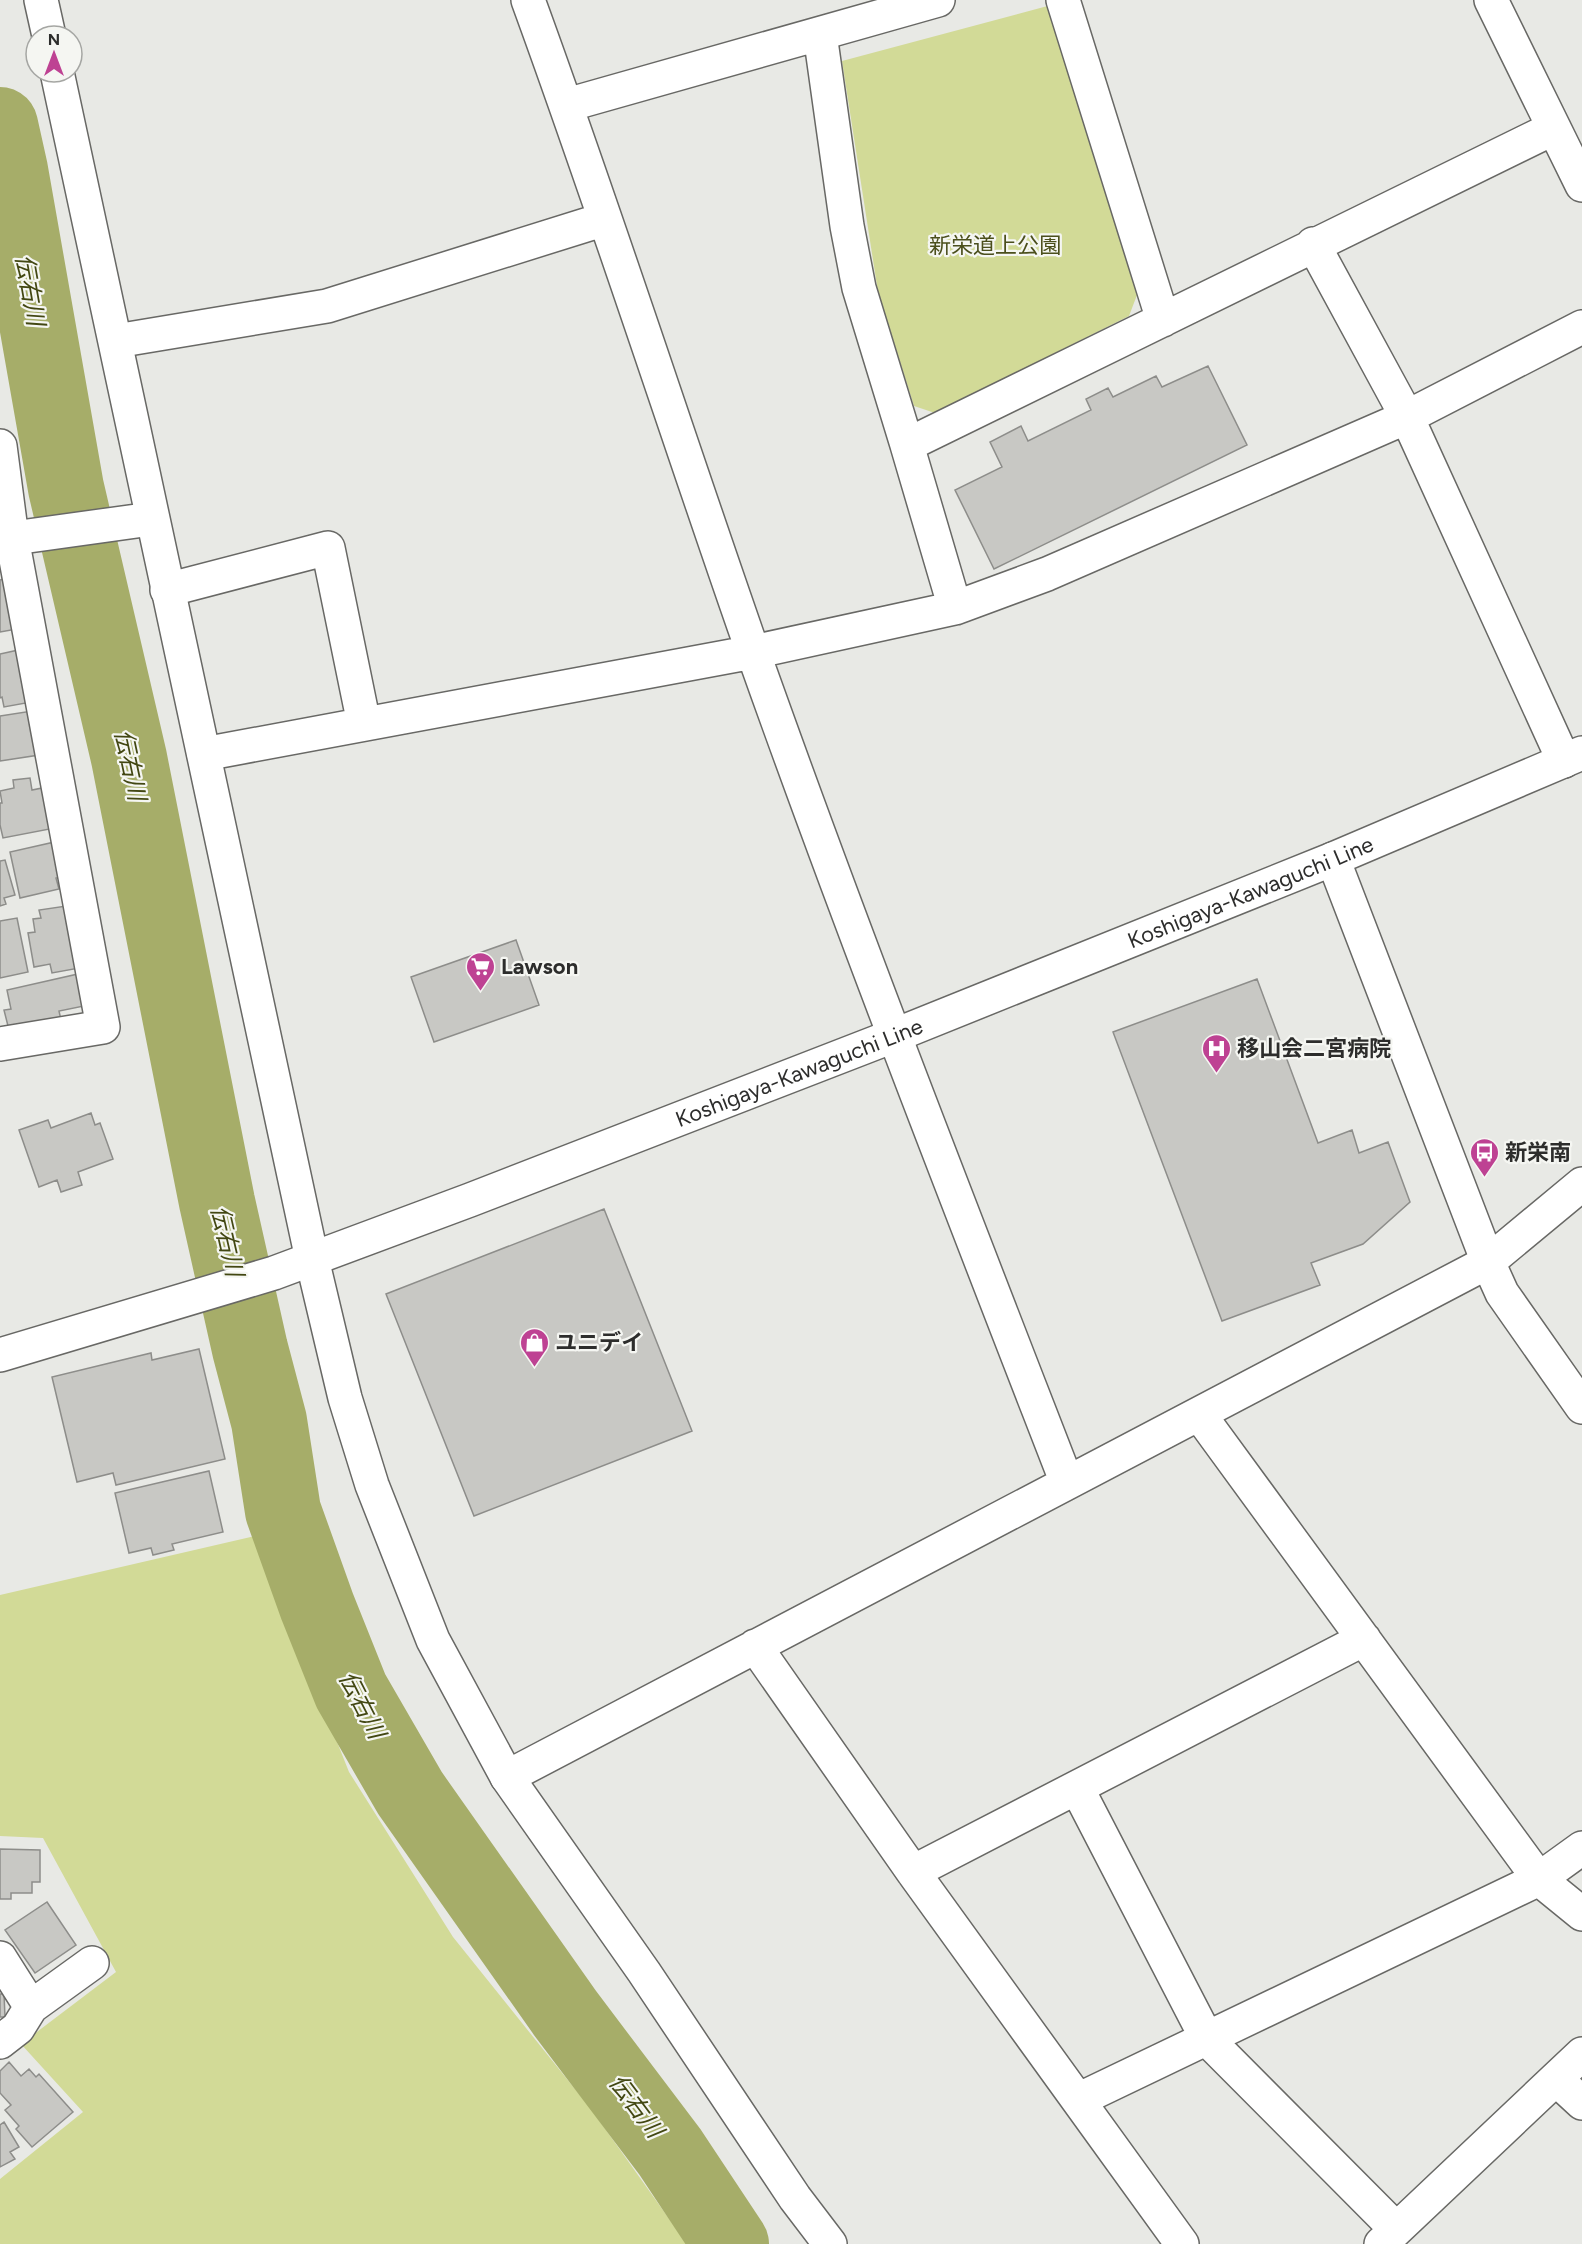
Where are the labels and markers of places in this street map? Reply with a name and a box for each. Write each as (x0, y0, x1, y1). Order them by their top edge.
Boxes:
supermarket icon: Lawson (464, 950, 496, 992)
place label: Lawson (501, 953, 578, 980)
hospital icon: 移山会二宮病院 (1200, 1032, 1232, 1074)
place label: 移山会二宮病院 (1237, 1035, 1391, 1062)
bus stop icon: 新栄南 (1468, 1136, 1500, 1178)
place label: 新栄南 (1505, 1139, 1571, 1166)
shop icon: ユニデイ (518, 1326, 550, 1368)
place label: ユニデイ (555, 1329, 643, 1356)

